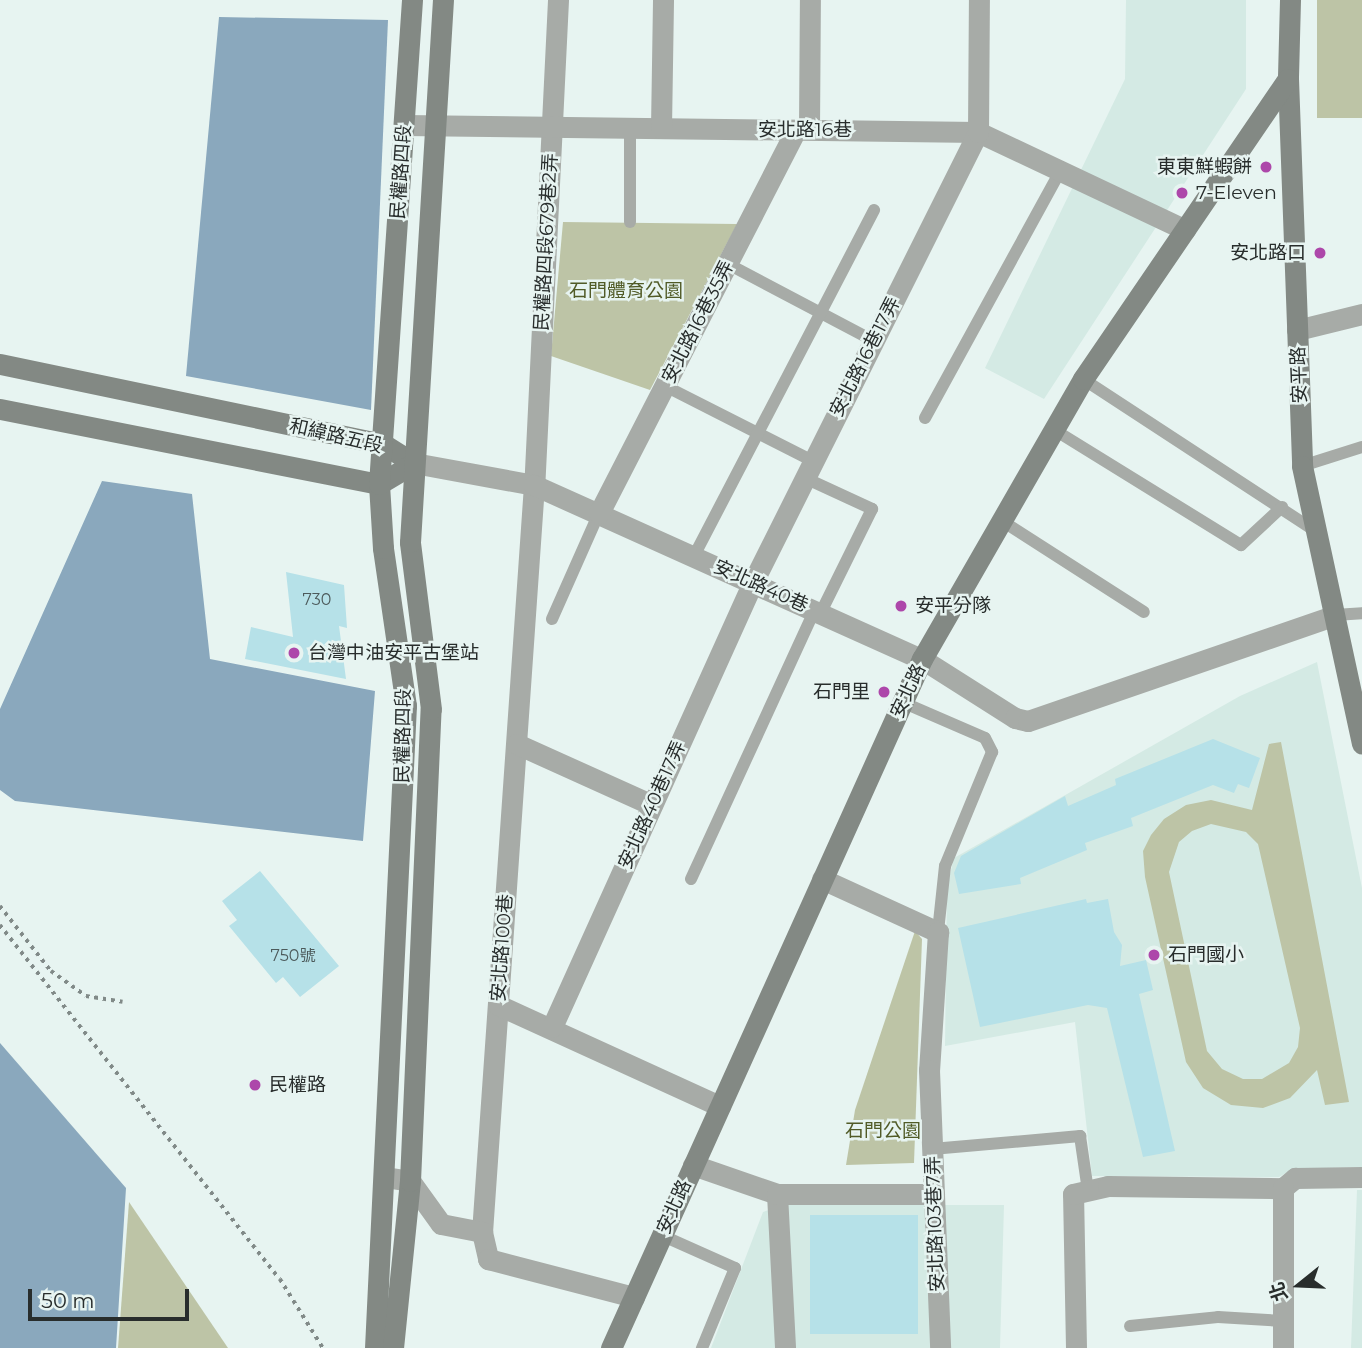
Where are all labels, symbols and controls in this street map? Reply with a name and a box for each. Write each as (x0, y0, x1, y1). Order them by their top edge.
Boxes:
street label: 安北路16巷 (758, 119, 852, 141)
street label: 民權路四段 (386, 124, 416, 220)
street label: 民權路四段679巷2弄 (530, 153, 562, 331)
place label: 東東鮮蝦餅 (1157, 156, 1252, 178)
marker: 東東鮮蝦餅 (1258, 159, 1274, 175)
place label: 7-Eleven (1196, 182, 1277, 204)
marker: 7-Eleven (1174, 185, 1190, 201)
place label: 安北路口 (1230, 242, 1306, 264)
marker: 安北路口 (1312, 245, 1328, 261)
street label: 安北路16巷35弄 (657, 257, 739, 387)
park label: 石門體育公園 (569, 280, 683, 302)
street label: 安北路16巷17弄 (825, 293, 905, 421)
street label: 安平路 (1287, 346, 1311, 404)
street label: 和緯路五段 (287, 414, 385, 458)
street label: 安北路40巷 (710, 555, 812, 617)
house number: 730 (303, 590, 331, 610)
place label: 安平分隊 (915, 595, 991, 617)
marker: 安平分隊 (893, 598, 909, 614)
place label: 台灣中油安平古堡站 (308, 642, 479, 664)
marker: 台灣中油安平古堡站 (286, 645, 302, 661)
street label: 安北路 (886, 660, 930, 722)
place label: 石門里 (813, 681, 870, 703)
marker: 石門里 (876, 684, 892, 700)
street label: 民權路四段 (391, 688, 415, 784)
street label: 安北路40巷17弄 (613, 737, 691, 873)
street label: 安北路100巷 (487, 893, 517, 1003)
place label: 石門國小 (1168, 944, 1244, 966)
house number: 750號 (271, 946, 315, 966)
marker: 石門國小 (1146, 947, 1162, 963)
place label: 民權路 (269, 1074, 326, 1096)
marker: 民權路 (247, 1077, 263, 1093)
park label: 石門公園 (845, 1120, 921, 1142)
street label: 安北路103巷7弄 (921, 1156, 949, 1292)
street label: 安北路 (652, 1176, 696, 1238)
north arrow (1264, 1250, 1334, 1320)
scale bar (32, 1274, 192, 1318)
text: 北 (1265, 1279, 1292, 1304)
text: 50 m (41, 1288, 95, 1313)

